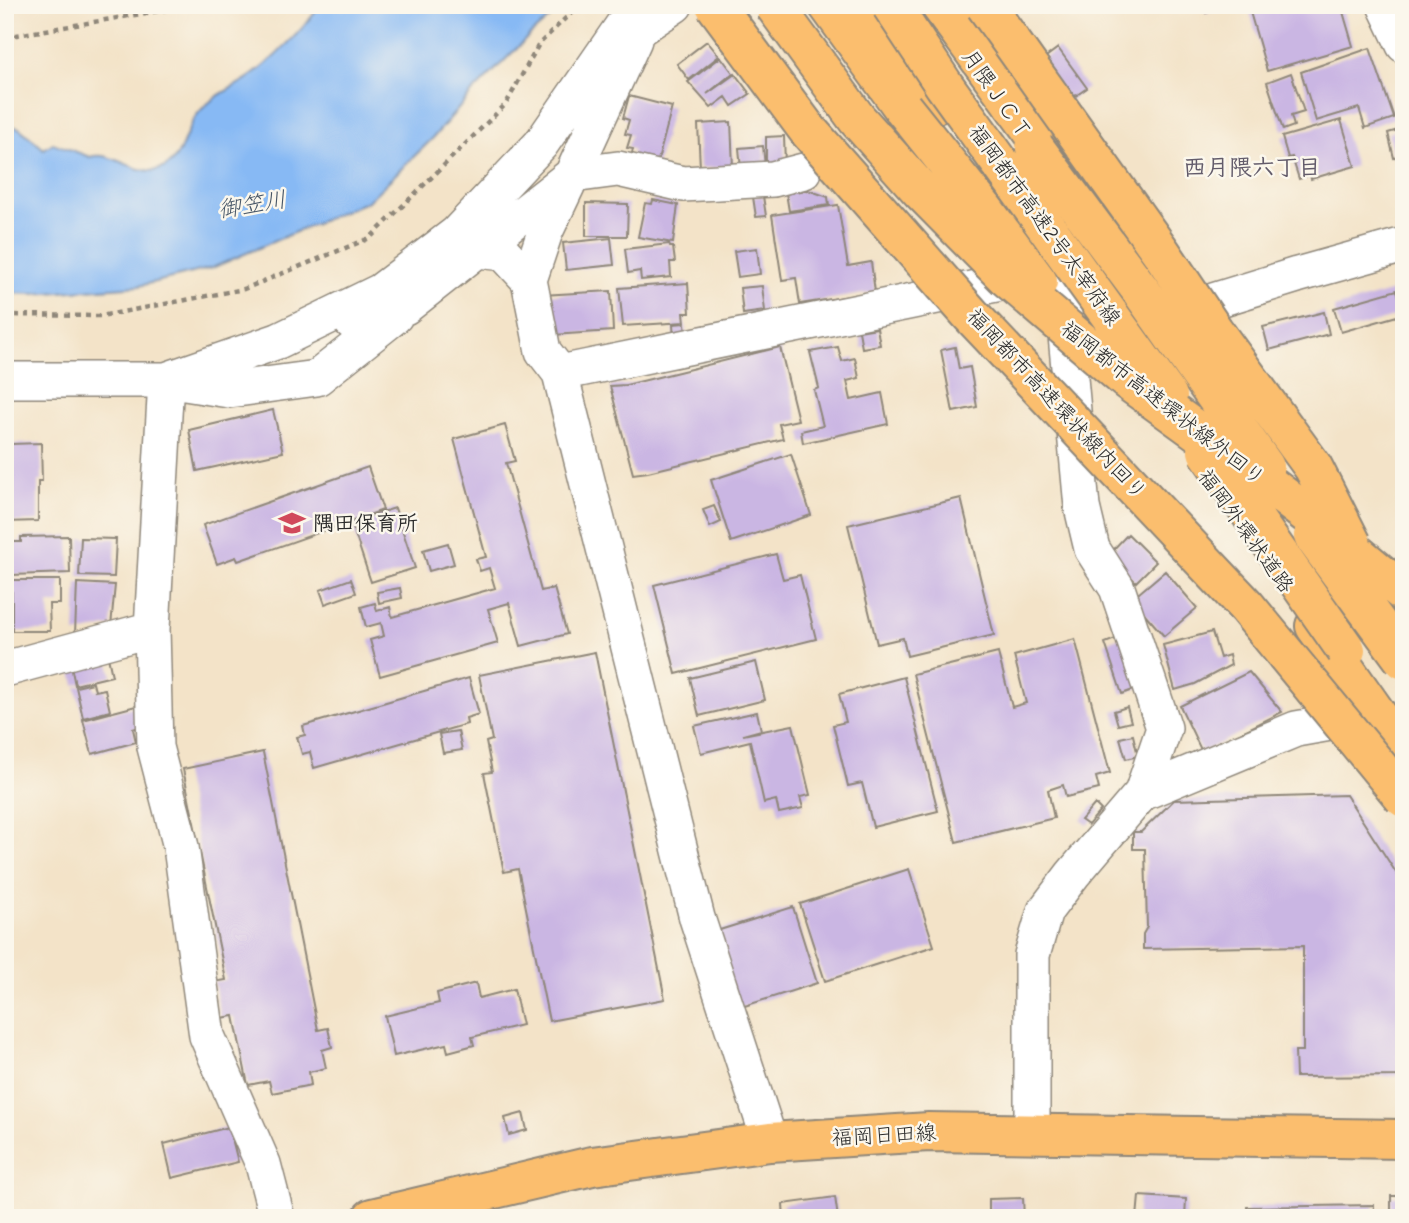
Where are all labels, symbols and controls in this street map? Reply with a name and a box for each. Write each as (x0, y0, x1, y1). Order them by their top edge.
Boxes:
street label: 月隈ＪＣＴ (957, 44, 1037, 144)
street label: 福岡都市高速2号太宰府線 (964, 120, 1126, 330)
district label: 西月隈六丁目 (1183, 154, 1321, 181)
water label: 御笠川 (216, 186, 288, 223)
street label: 福岡都市高速環状線内回り (962, 304, 1152, 504)
street label: 福岡都市高速環状線外回り (1056, 316, 1270, 490)
street label: 福岡外環状道路 (1193, 464, 1299, 598)
school or university icon: 隅田保育所 (277, 508, 307, 538)
place label: 隅田保育所 (313, 511, 418, 535)
street label: 福岡日田線 (831, 1120, 937, 1150)

